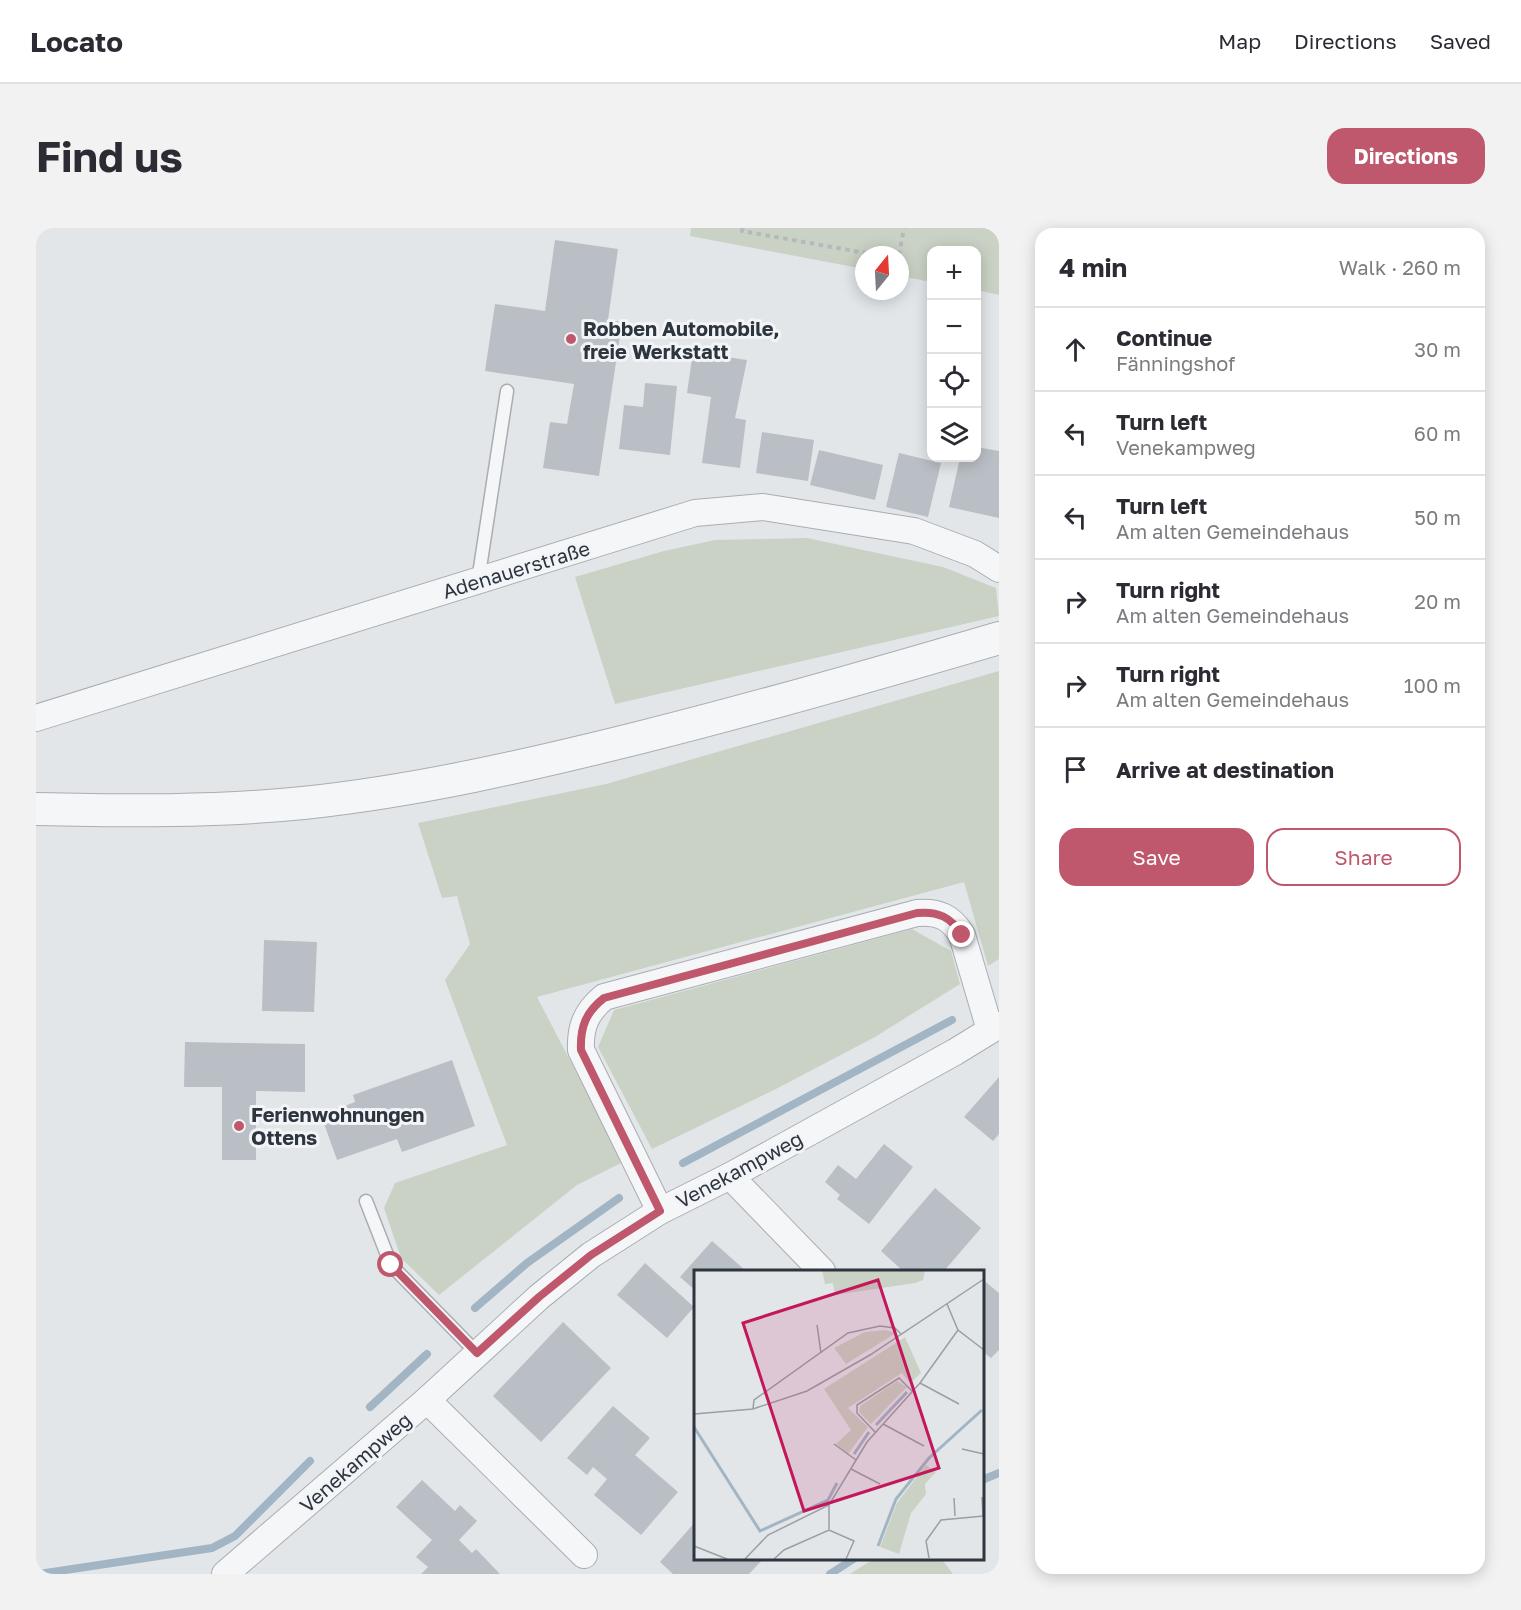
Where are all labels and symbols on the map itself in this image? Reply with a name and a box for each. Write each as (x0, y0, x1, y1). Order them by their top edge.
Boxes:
north arrow (855, 246, 909, 300)
place label: Robben Automobile, freie Werkstatt (583, 316, 780, 363)
marker: Robben Automobile, freie Werkstatt (564, 332, 578, 346)
street label: Adenauerstraße (439, 535, 593, 603)
route end (948, 921, 974, 947)
place label: Ferienwohnungen Ottens (251, 1102, 424, 1149)
marker: Ferienwohnungen Ottens (232, 1119, 246, 1133)
street label: Venekampweg (672, 1126, 806, 1212)
route start (377, 1251, 403, 1277)
inset map (694, 1270, 984, 1559)
street label: Venekampweg (294, 1407, 416, 1517)

